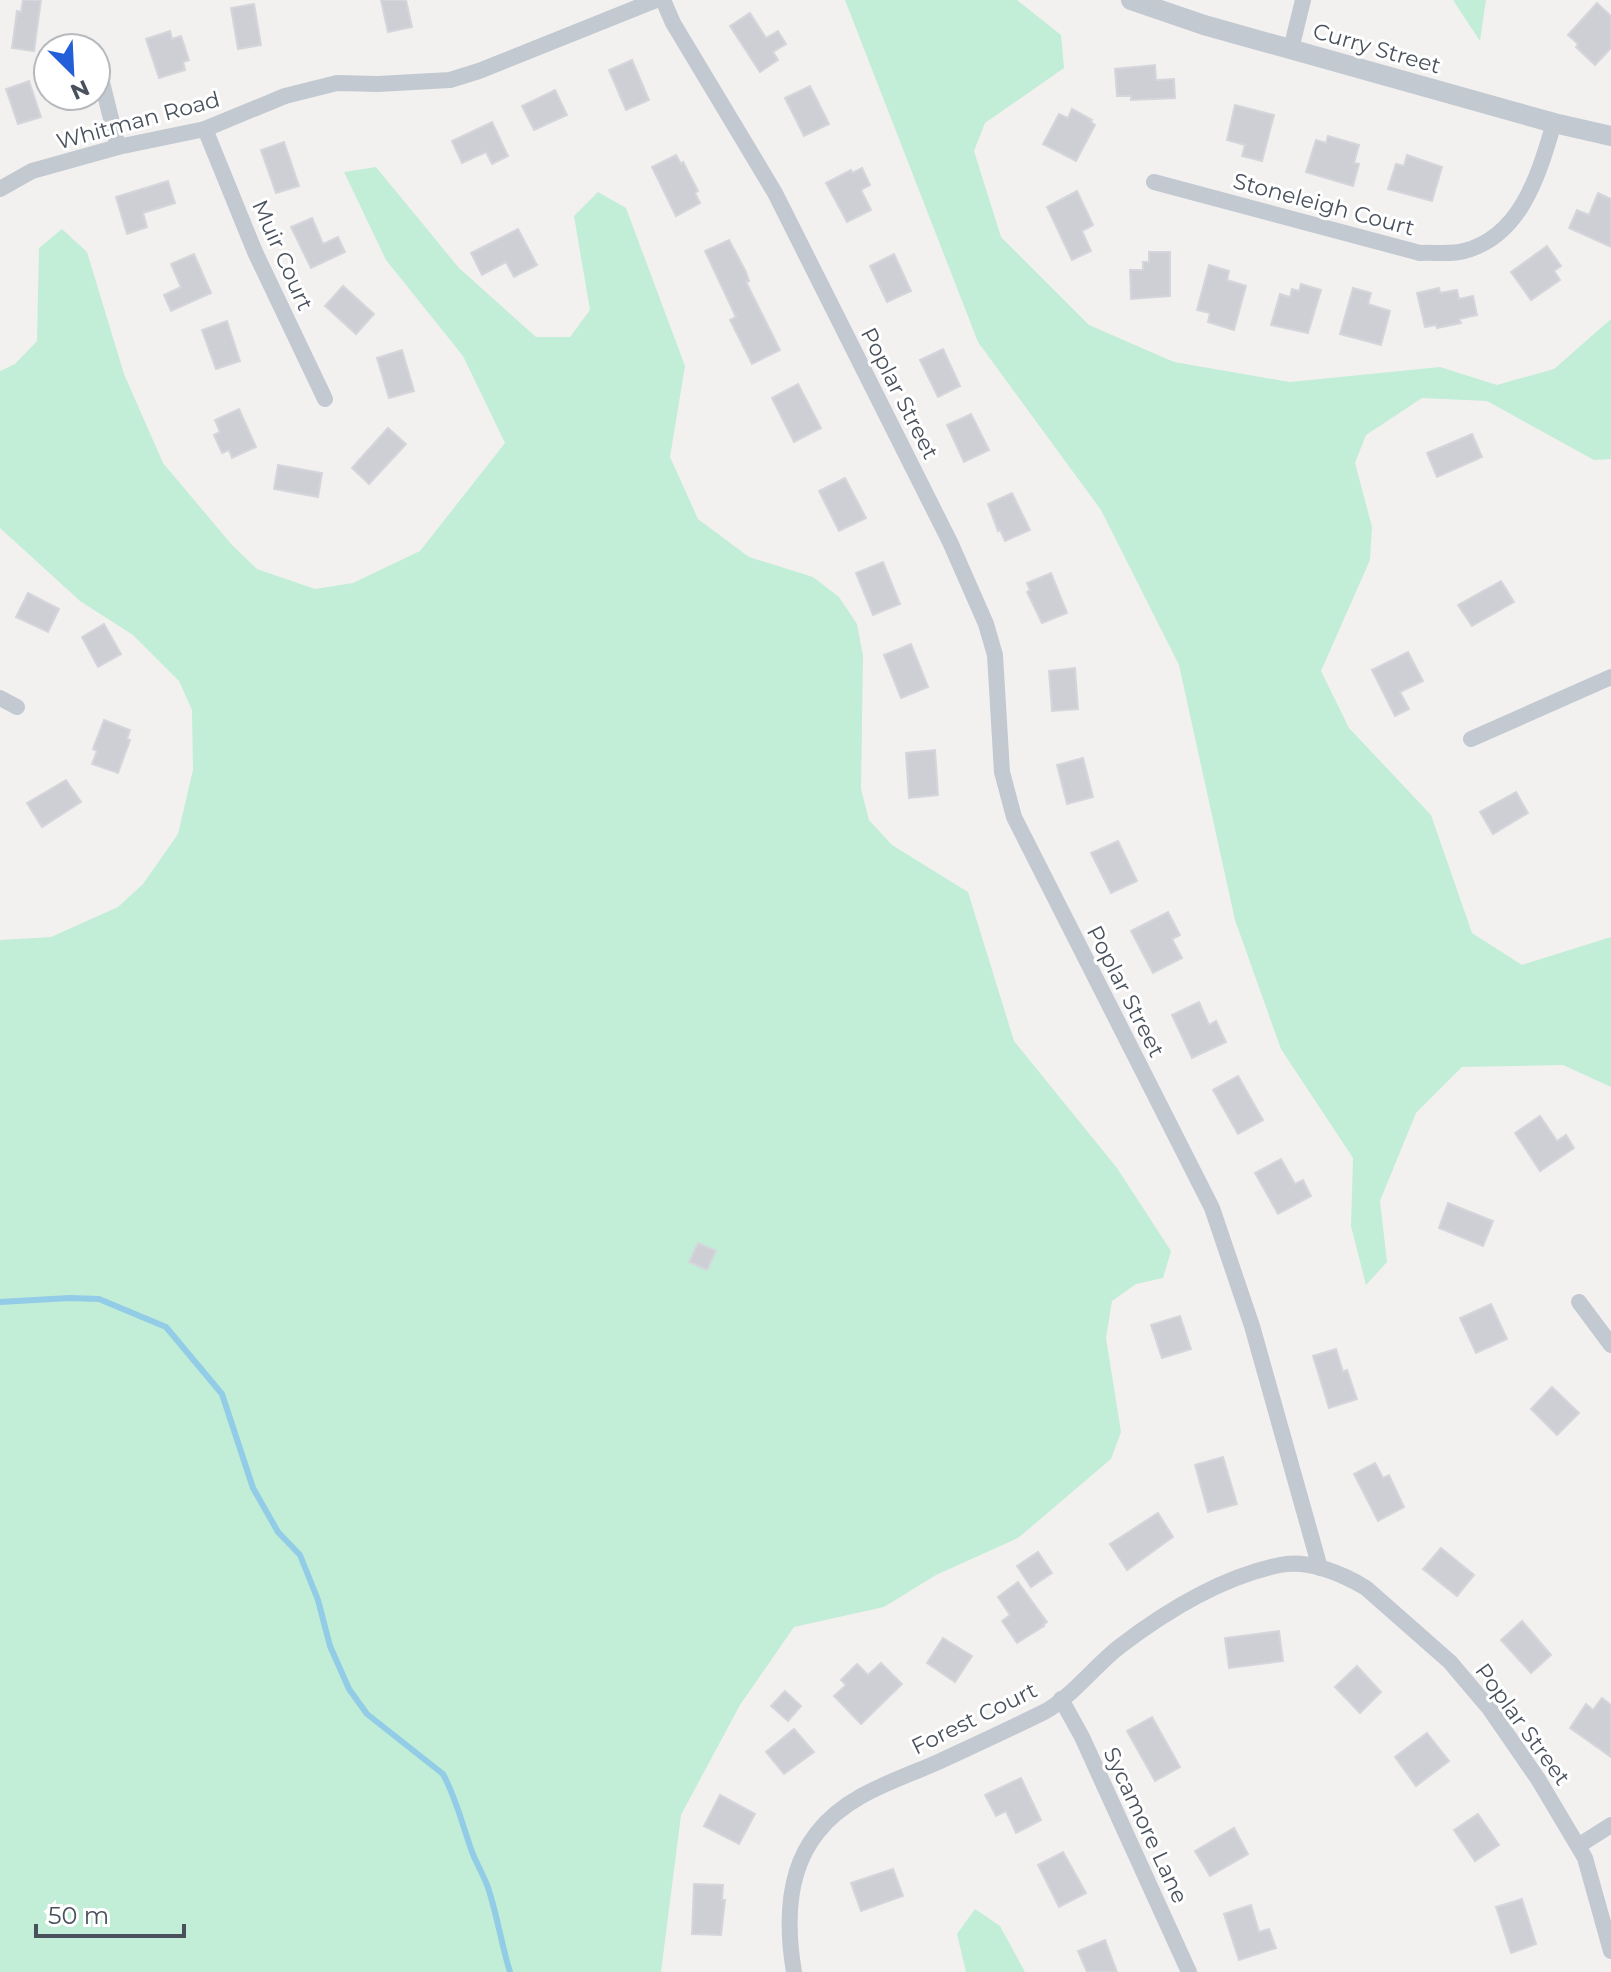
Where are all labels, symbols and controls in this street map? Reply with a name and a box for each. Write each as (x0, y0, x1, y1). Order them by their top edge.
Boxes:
street label: Curry Street (1310, 17, 1444, 80)
north arrow (32, 32, 112, 112)
text: N (66, 74, 94, 106)
street label: Whitman Road (53, 86, 223, 155)
street label: Stoneleigh Court (1230, 167, 1418, 242)
street label: Muir Court (246, 196, 319, 315)
street label: Poplar Street (855, 323, 944, 464)
street label: Poplar Street (1081, 921, 1170, 1062)
street label: Poplar Street (1469, 1658, 1576, 1791)
street label: Forest Court (907, 1676, 1041, 1760)
street label: Sycamore Lane (1098, 1743, 1194, 1908)
scale bar (36, 1888, 184, 1938)
text: 50 m (48, 1901, 109, 1930)

